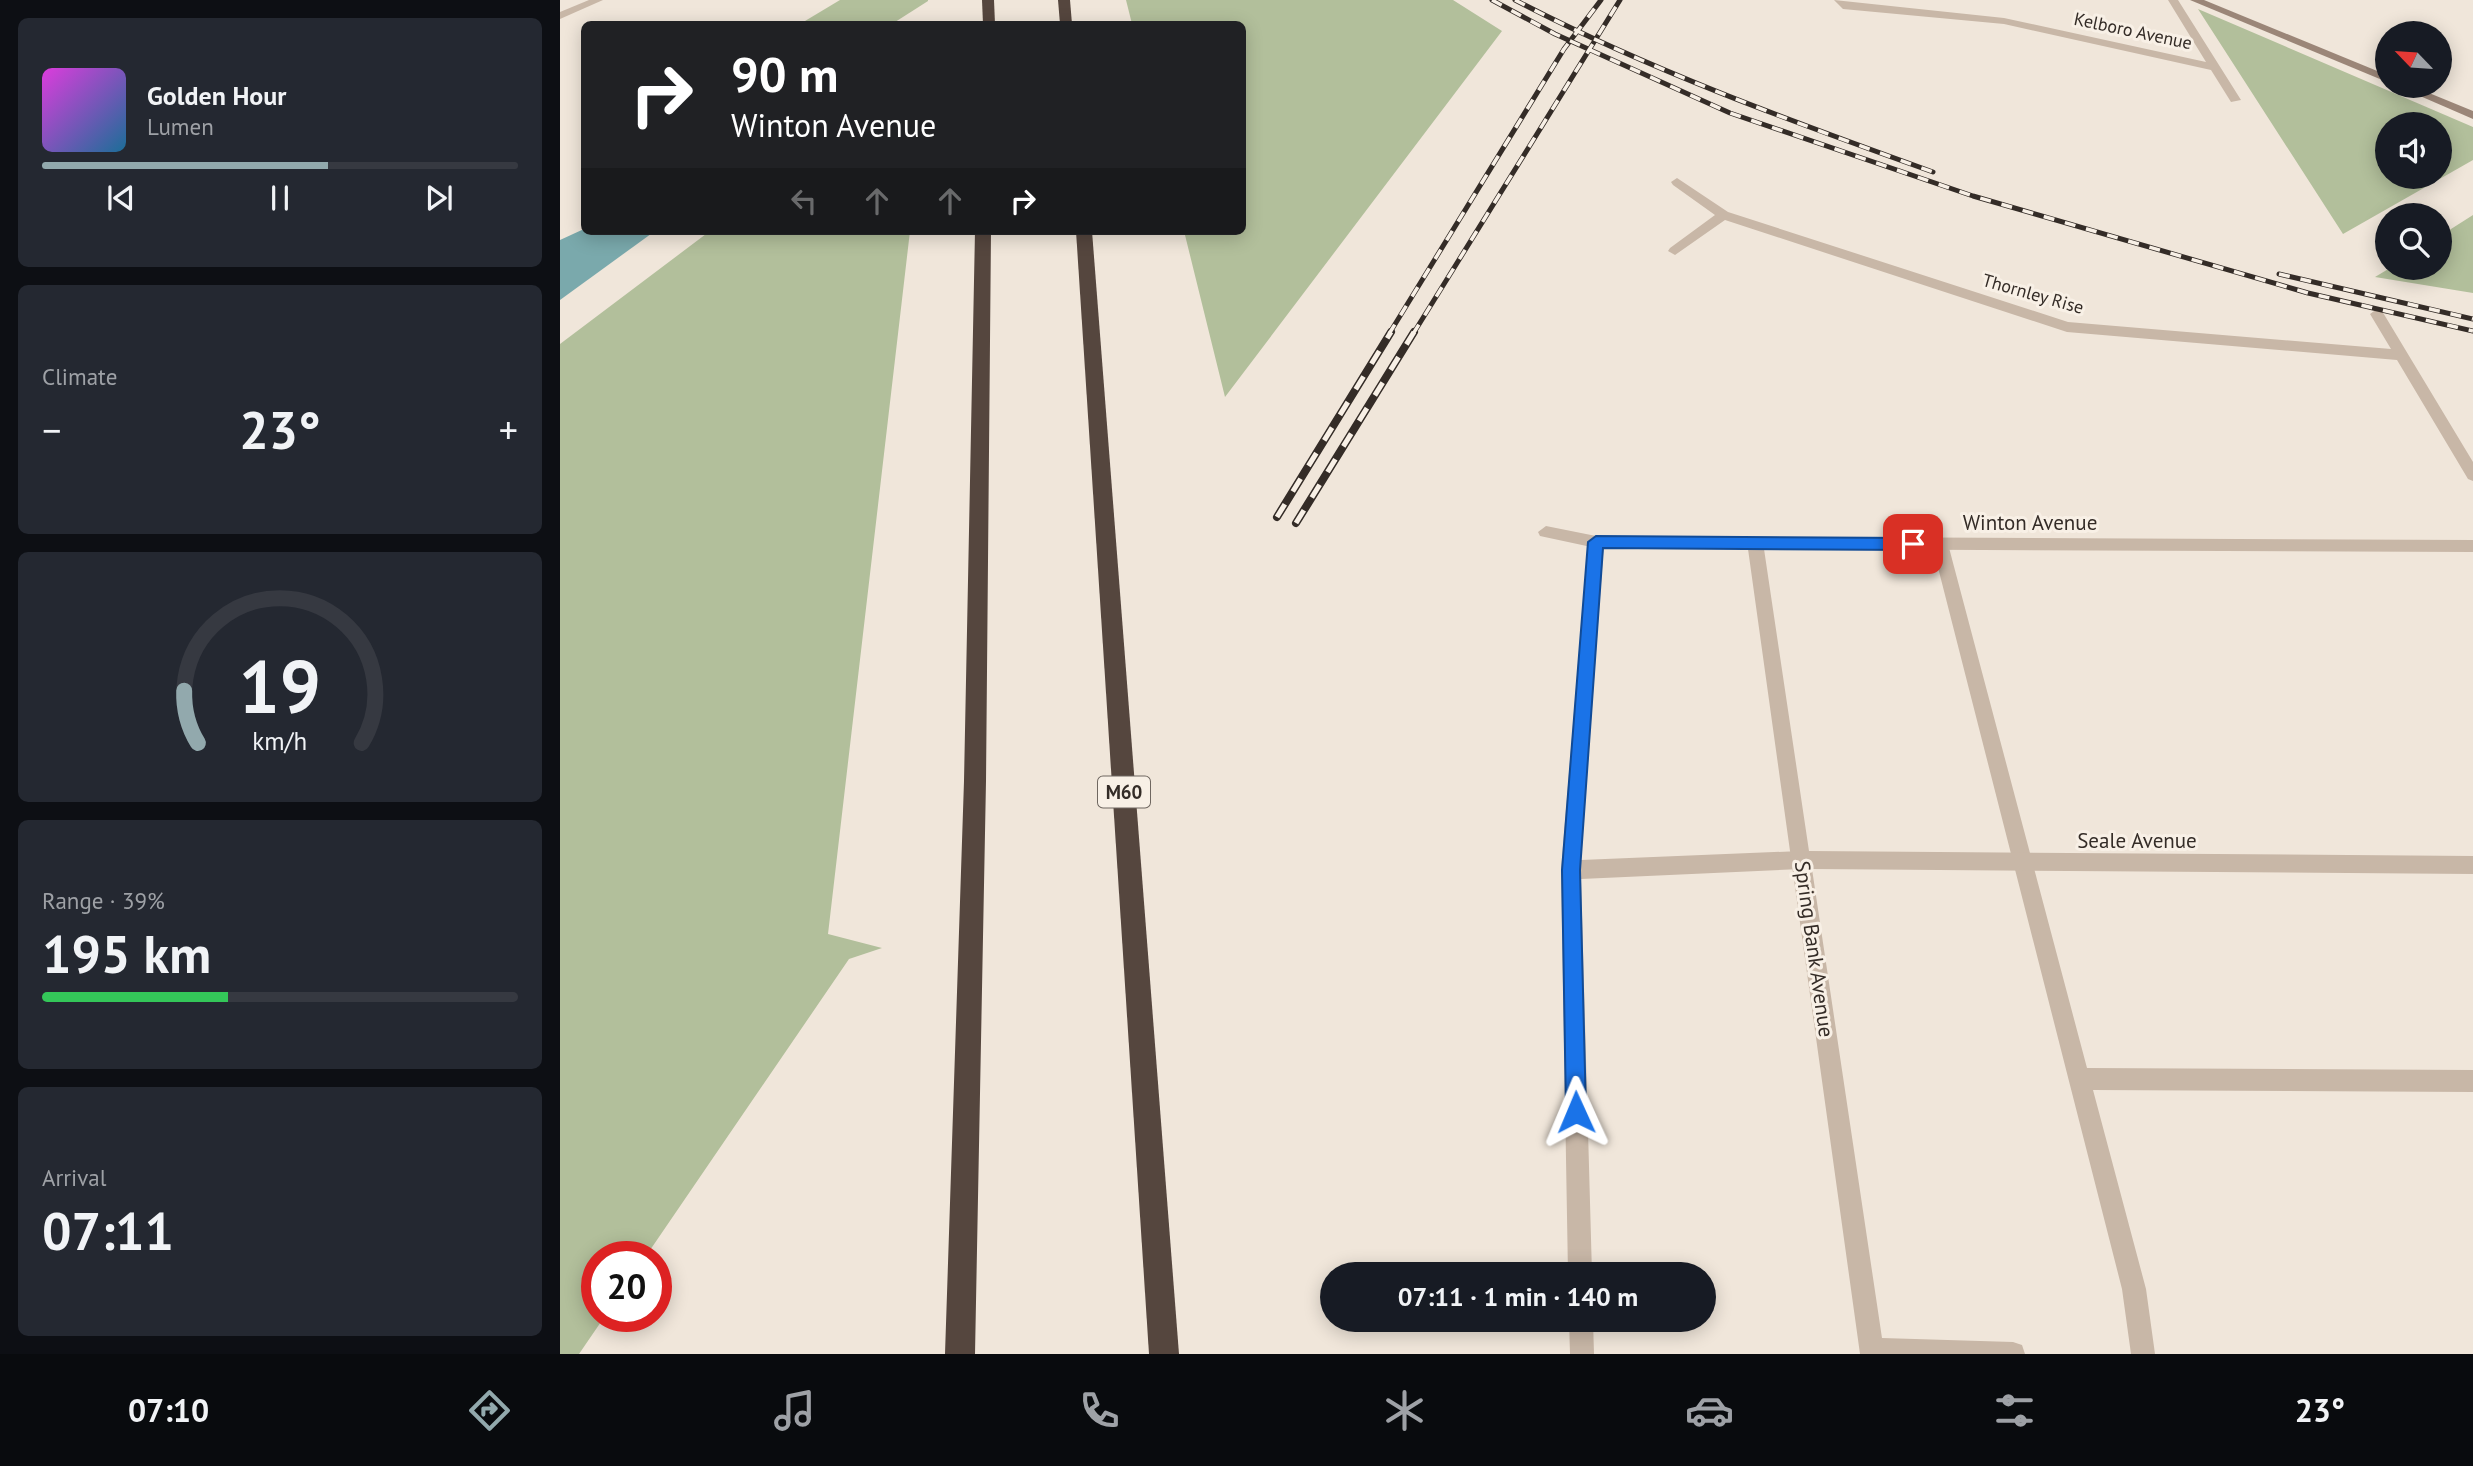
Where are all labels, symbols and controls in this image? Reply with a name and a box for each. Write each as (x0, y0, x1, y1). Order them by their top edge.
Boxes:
street label: Kelboro Avenue (2072, 7, 2194, 54)
north arrow (2375, 21, 2452, 98)
map controls (2375, 21, 2452, 280)
text: 90 m (731, 42, 838, 106)
icon: right (616, 49, 707, 140)
text: Golden Hour (147, 79, 286, 112)
text: Winton Avenue (731, 104, 936, 146)
text: Lumen (147, 112, 214, 141)
button: sound (2375, 112, 2452, 189)
icon: previous (102, 179, 140, 217)
icon: pause (261, 179, 299, 217)
icon: next (420, 179, 458, 217)
icon: left (785, 182, 823, 220)
icon: ahead (858, 182, 896, 220)
icon: ahead (931, 182, 969, 220)
icon: right (1004, 182, 1042, 220)
button: search (2375, 203, 2452, 280)
street label: Thornley Rise (1980, 268, 2086, 319)
text: Climate (42, 362, 117, 391)
text: 23° (239, 396, 321, 463)
text: − (42, 405, 61, 454)
text: + (499, 405, 518, 454)
street label: Winton Avenue (1963, 509, 2097, 536)
pin (1883, 514, 1943, 574)
icon: arrive (1894, 525, 1932, 563)
text: 19 (239, 639, 321, 733)
text: km/h (253, 725, 307, 757)
road number: M60 (1098, 776, 1150, 807)
street label: Seale Avenue (2077, 827, 2197, 854)
street label: Spring Bank Avenue (1789, 859, 1840, 1039)
text: Range · 39% (42, 886, 165, 915)
text: 195 km (42, 920, 211, 987)
position arrow (1539, 1075, 1613, 1149)
text: Arrival (42, 1163, 106, 1192)
text: 07:11 (42, 1197, 174, 1264)
speed limit sign: 20 (581, 1241, 672, 1332)
text: 07:11 · 1 min · 140 m (1398, 1280, 1638, 1313)
icon: directions (465, 1386, 514, 1435)
icon: music (770, 1386, 819, 1435)
icon: phone (1075, 1386, 1124, 1435)
icon: climate (1380, 1386, 1429, 1435)
icon: car (1685, 1386, 1734, 1435)
icon: filters (1990, 1386, 2039, 1435)
text: 07:10 (128, 1389, 209, 1431)
text: 23° (2295, 1389, 2345, 1431)

